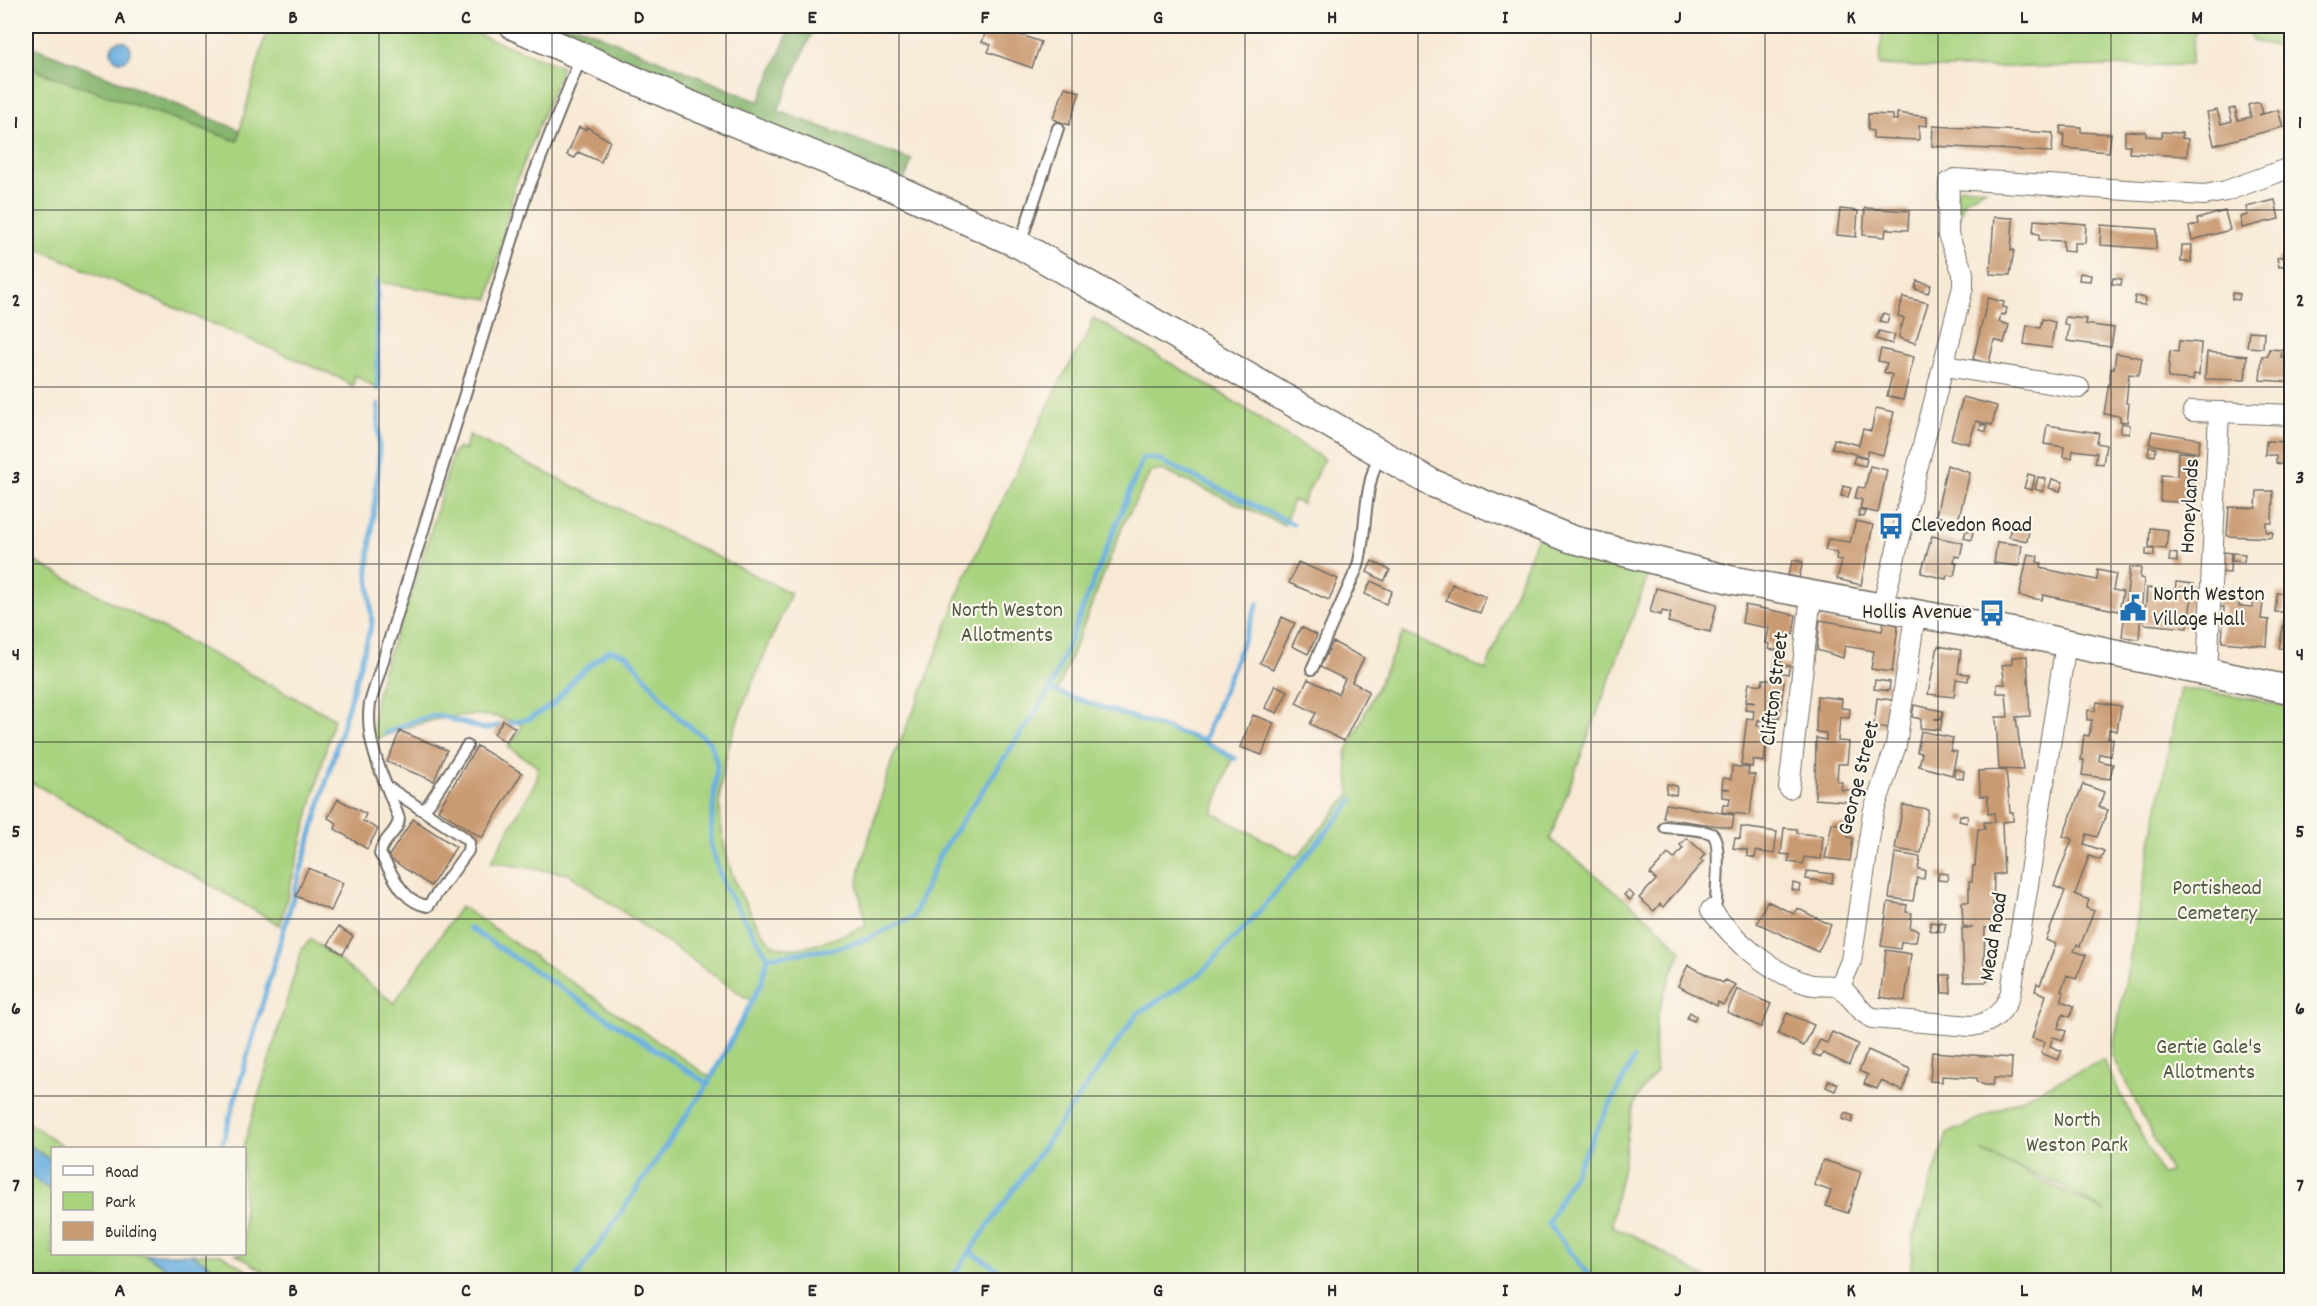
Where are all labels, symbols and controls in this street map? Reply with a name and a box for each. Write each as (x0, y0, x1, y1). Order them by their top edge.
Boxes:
text: A (115, 5, 126, 33)
text: B (288, 5, 298, 33)
text: C (461, 5, 471, 33)
text: D (634, 5, 645, 33)
text: E (807, 5, 817, 33)
text: F (981, 5, 991, 33)
text: G (1153, 5, 1163, 33)
text: H (1327, 5, 1337, 33)
text: I (1502, 5, 1509, 33)
text: J (1674, 5, 1682, 33)
text: K (1846, 5, 1856, 33)
text: L (2020, 5, 2029, 33)
text: M (2191, 5, 2203, 33)
text: 1 (14, 110, 18, 138)
text: 1 (2298, 110, 2302, 138)
text: 2 (12, 288, 20, 316)
text: 2 (2296, 288, 2304, 316)
street label: Honeylands (2173, 458, 2209, 554)
text: 3 (12, 465, 20, 493)
text: 3 (2296, 465, 2304, 493)
bus stop icon: Clevedon Road (1876, 511, 1906, 541)
place label: Clevedon Road (1911, 511, 2032, 542)
place label: North Weston Village Hall (2153, 580, 2265, 636)
public building icon: North Weston Village Hall (2118, 593, 2148, 623)
park label: North Weston Allotments (951, 596, 1063, 652)
place label: Hollis Avenue (1862, 598, 1972, 629)
bus stop icon: Hollis Avenue (1977, 598, 2007, 628)
street label: Clifton Street (1754, 630, 1798, 748)
text: 4 (12, 642, 20, 670)
text: 4 (2296, 642, 2304, 670)
street label: George Street (1831, 718, 1889, 838)
text: 5 (11, 819, 21, 847)
text: 5 (2295, 819, 2305, 847)
park label: Portishead Cemetery (2172, 874, 2262, 930)
street label: Mead Road (1973, 890, 2017, 984)
text: 6 (11, 996, 21, 1024)
text: 6 (2295, 996, 2305, 1024)
park label: Gertie Gale's Allotments (2156, 1033, 2262, 1089)
park label: North Weston Park (2026, 1106, 2128, 1162)
legend (51, 1147, 246, 1255)
text: Road (105, 1161, 139, 1186)
text: 7 (12, 1173, 20, 1201)
text: 7 (2296, 1173, 2304, 1201)
text: Park (105, 1191, 136, 1216)
text: Building (105, 1221, 157, 1246)
text: A (115, 1278, 126, 1306)
text: B (288, 1278, 298, 1306)
text: C (461, 1278, 471, 1306)
text: D (634, 1278, 645, 1306)
text: E (807, 1278, 817, 1306)
text: F (981, 1278, 991, 1306)
text: G (1153, 1278, 1163, 1306)
text: H (1327, 1278, 1337, 1306)
text: I (1502, 1278, 1509, 1306)
text: J (1674, 1278, 1682, 1306)
text: K (1846, 1278, 1856, 1306)
text: L (2020, 1278, 2029, 1306)
text: M (2191, 1278, 2203, 1306)

